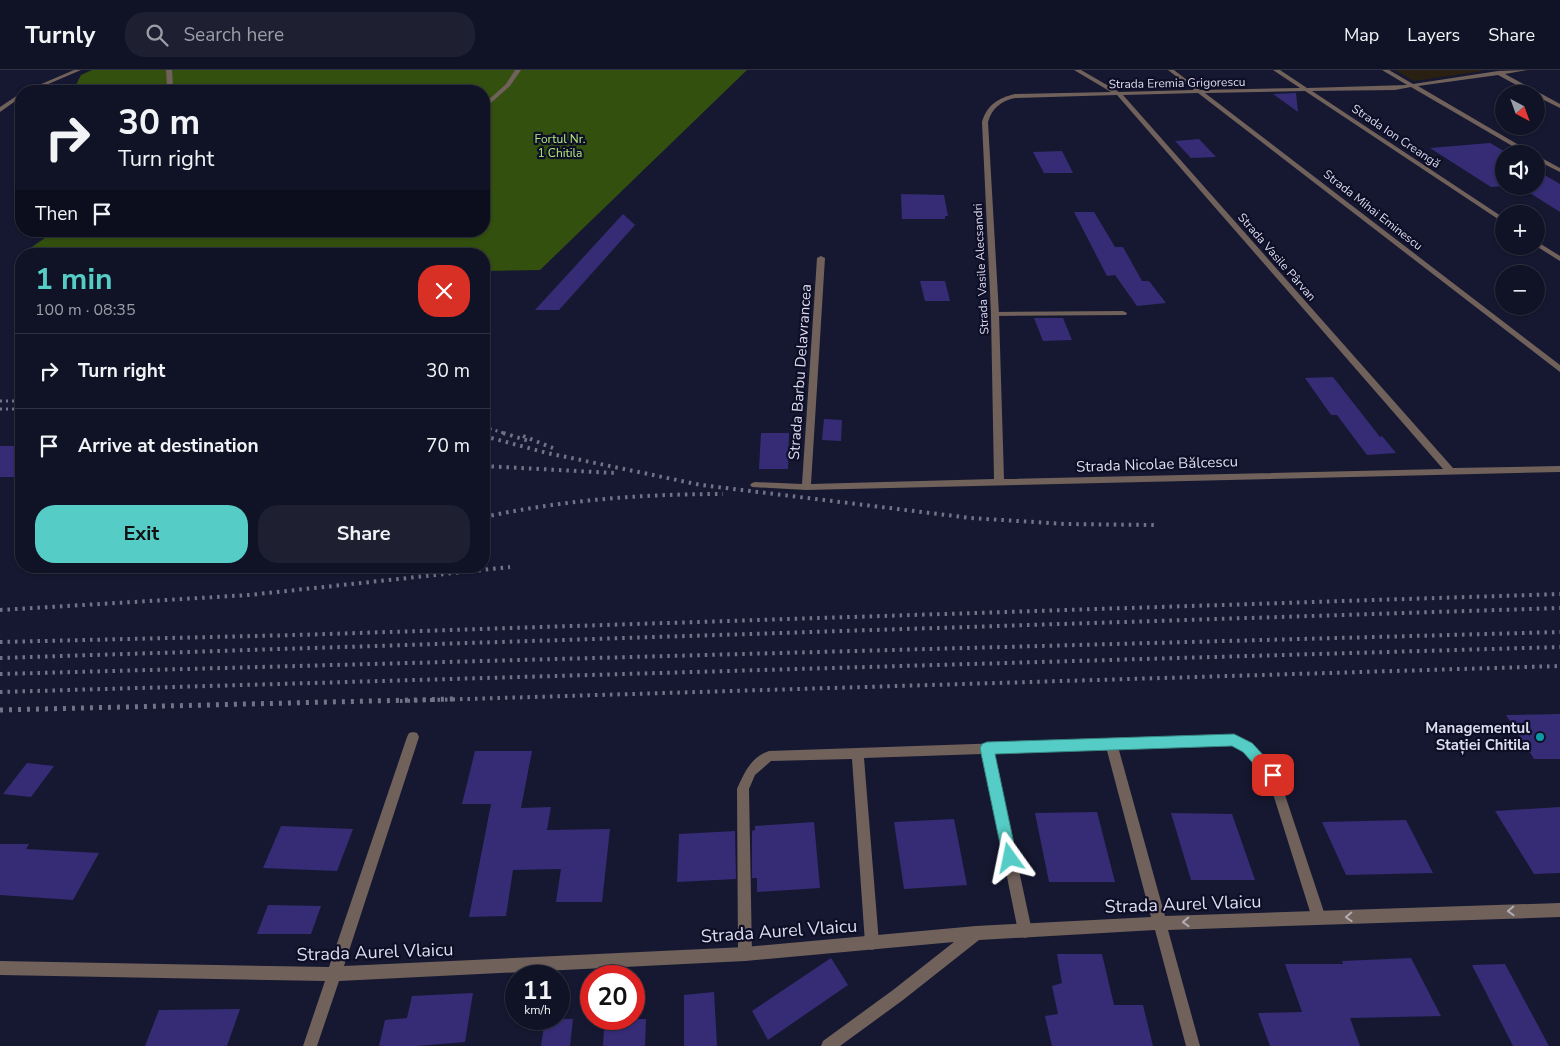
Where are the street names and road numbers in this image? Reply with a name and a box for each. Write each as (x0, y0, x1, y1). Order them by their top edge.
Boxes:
street label: Strada Eremia Grigorescu (1108, 74, 1246, 92)
street label: Strada Ion Creangă (1349, 100, 1443, 172)
street label: Strada Mihai Eminescu (1320, 166, 1426, 254)
street label: Strada Vasile Alecsandri (970, 203, 992, 335)
street label: Strada Vasile Pârvan (1234, 210, 1320, 304)
street label: Strada Barbu Delavrancea (784, 283, 816, 461)
street label: Strada Nicolae Bălcescu (1076, 451, 1238, 477)
street label: Strada Aurel Vlaicu (1104, 889, 1262, 919)
street label: Strada Aurel Vlaicu (700, 914, 858, 948)
street label: Strada Aurel Vlaicu (296, 937, 454, 967)

